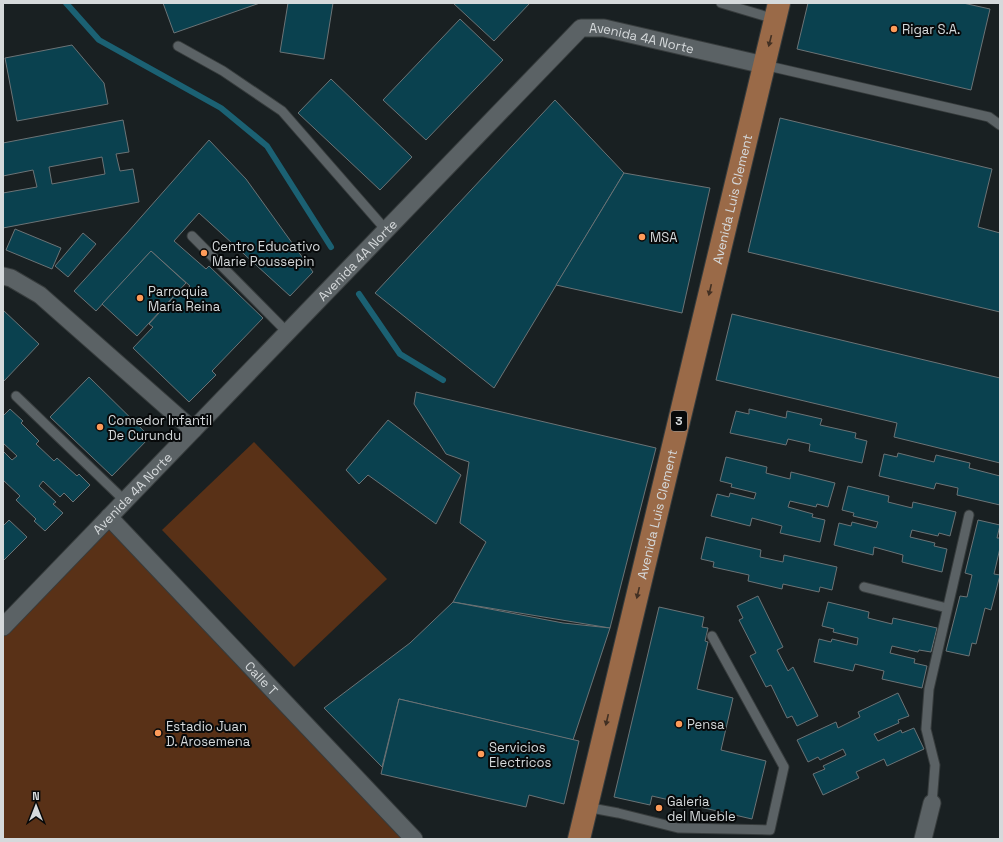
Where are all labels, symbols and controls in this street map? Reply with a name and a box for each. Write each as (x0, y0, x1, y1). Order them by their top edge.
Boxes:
street label: Avenida 4A Norte (589, 20, 696, 58)
place label: Rigar S.A. (902, 21, 960, 38)
marker: Rigar S.A. (889, 24, 899, 34)
one-way arrow (767, 35, 773, 47)
street label: Avenida Luis Clement (709, 132, 756, 266)
street label: Avenida 4A Norte (314, 216, 401, 305)
place label: MSA (650, 229, 677, 246)
marker: MSA (637, 232, 647, 242)
place label: Centro Educativo Marie Poussepin (212, 238, 320, 270)
marker: Centro Educativo Marie Poussepin (199, 248, 209, 258)
place label: Parroquia María Reina (148, 283, 221, 315)
one-way arrow (707, 284, 713, 296)
marker: Parroquia María Reina (135, 293, 145, 303)
road number: 3 (671, 411, 687, 431)
place label: Comedor Infantil De Curundu (108, 412, 212, 444)
marker: Comedor Infantil De Curundu (95, 422, 105, 432)
street label: Avenida Luis Clement (633, 448, 681, 581)
street label: Avenida 4A Norte (89, 449, 176, 538)
one-way arrow (634, 587, 640, 599)
street label: Calle T (241, 658, 282, 699)
one-way arrow (604, 714, 610, 726)
place label: Pensa (687, 716, 725, 733)
place label: Estadio Juan D. Arosemena (166, 718, 251, 750)
marker: Pensa (674, 719, 684, 729)
marker: Estadio Juan D. Arosemena (153, 728, 163, 738)
place label: Servicios Electricos (489, 739, 552, 771)
marker: Servicios Electricos (476, 749, 486, 759)
north arrow (16, 786, 56, 826)
text: N (32, 789, 40, 803)
place label: Galeria del Mueble (667, 793, 736, 825)
marker: Galeria del Mueble (654, 803, 664, 813)

